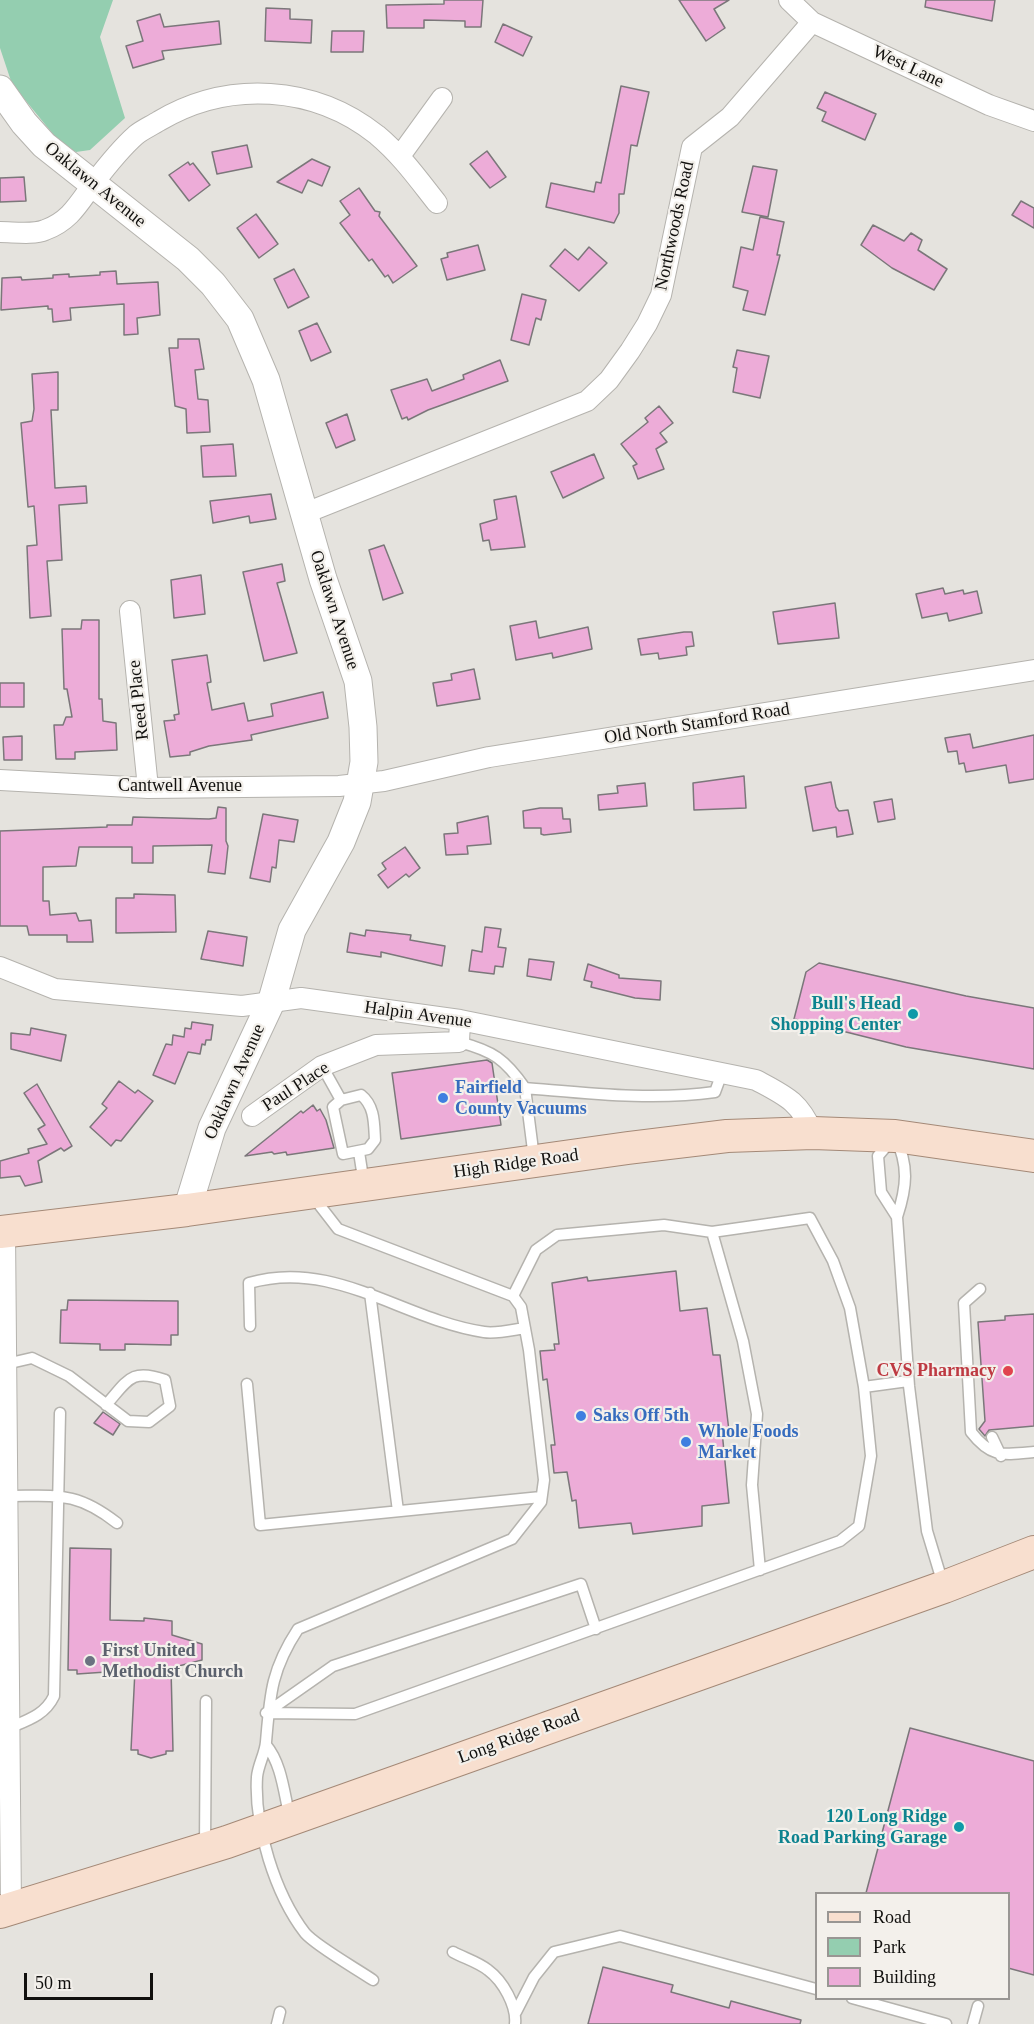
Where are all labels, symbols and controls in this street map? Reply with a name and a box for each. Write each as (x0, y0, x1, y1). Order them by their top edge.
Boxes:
street label: West Lane (869, 41, 947, 93)
street label: Oaklawn Avenue (40, 138, 150, 232)
street label: Northwoods Road (651, 159, 699, 293)
street label: Oaklawn Avenue (305, 548, 363, 672)
street label: Reed Place (124, 659, 154, 741)
street label: Old North Stamford Road (603, 699, 791, 749)
street label: Cantwell Avenue (118, 775, 242, 797)
place label: Bull's Head Shopping Center (770, 993, 901, 1036)
street label: Halpin Avenue (363, 997, 473, 1033)
marker: Bull's Head Shopping Center (906, 1007, 920, 1021)
street label: Oaklawn Avenue (200, 1021, 270, 1143)
street label: Paul Place (258, 1057, 334, 1117)
place label: Fairfield County Vacuums (455, 1077, 587, 1120)
marker: Fairfield County Vacuums (436, 1091, 450, 1105)
street label: High Ridge Road (452, 1145, 580, 1183)
place label: CVS Pharmacy (877, 1360, 996, 1382)
marker: CVS Pharmacy (1001, 1364, 1015, 1378)
place label: Saks Off 5th (593, 1405, 689, 1427)
marker: Saks Off 5th (574, 1409, 588, 1423)
place label: Whole Foods Market (698, 1421, 799, 1464)
marker: Whole Foods Market (679, 1435, 693, 1449)
place label: First United Methodist Church (102, 1640, 243, 1682)
marker: First United Methodist Church (83, 1654, 97, 1668)
street label: Long Ridge Road (455, 1705, 583, 1769)
place label: 120 Long Ridge Road Parking Garage (778, 1806, 947, 1848)
marker: 120 Long Ridge Road Parking Garage (952, 1820, 966, 1834)
legend (815, 1892, 1010, 2000)
text: Road (873, 1907, 911, 1927)
text: Park (873, 1937, 906, 1957)
scale bar (27, 1961, 156, 1999)
text: Building (873, 1967, 936, 1987)
text: 50 m (35, 1973, 72, 1993)

